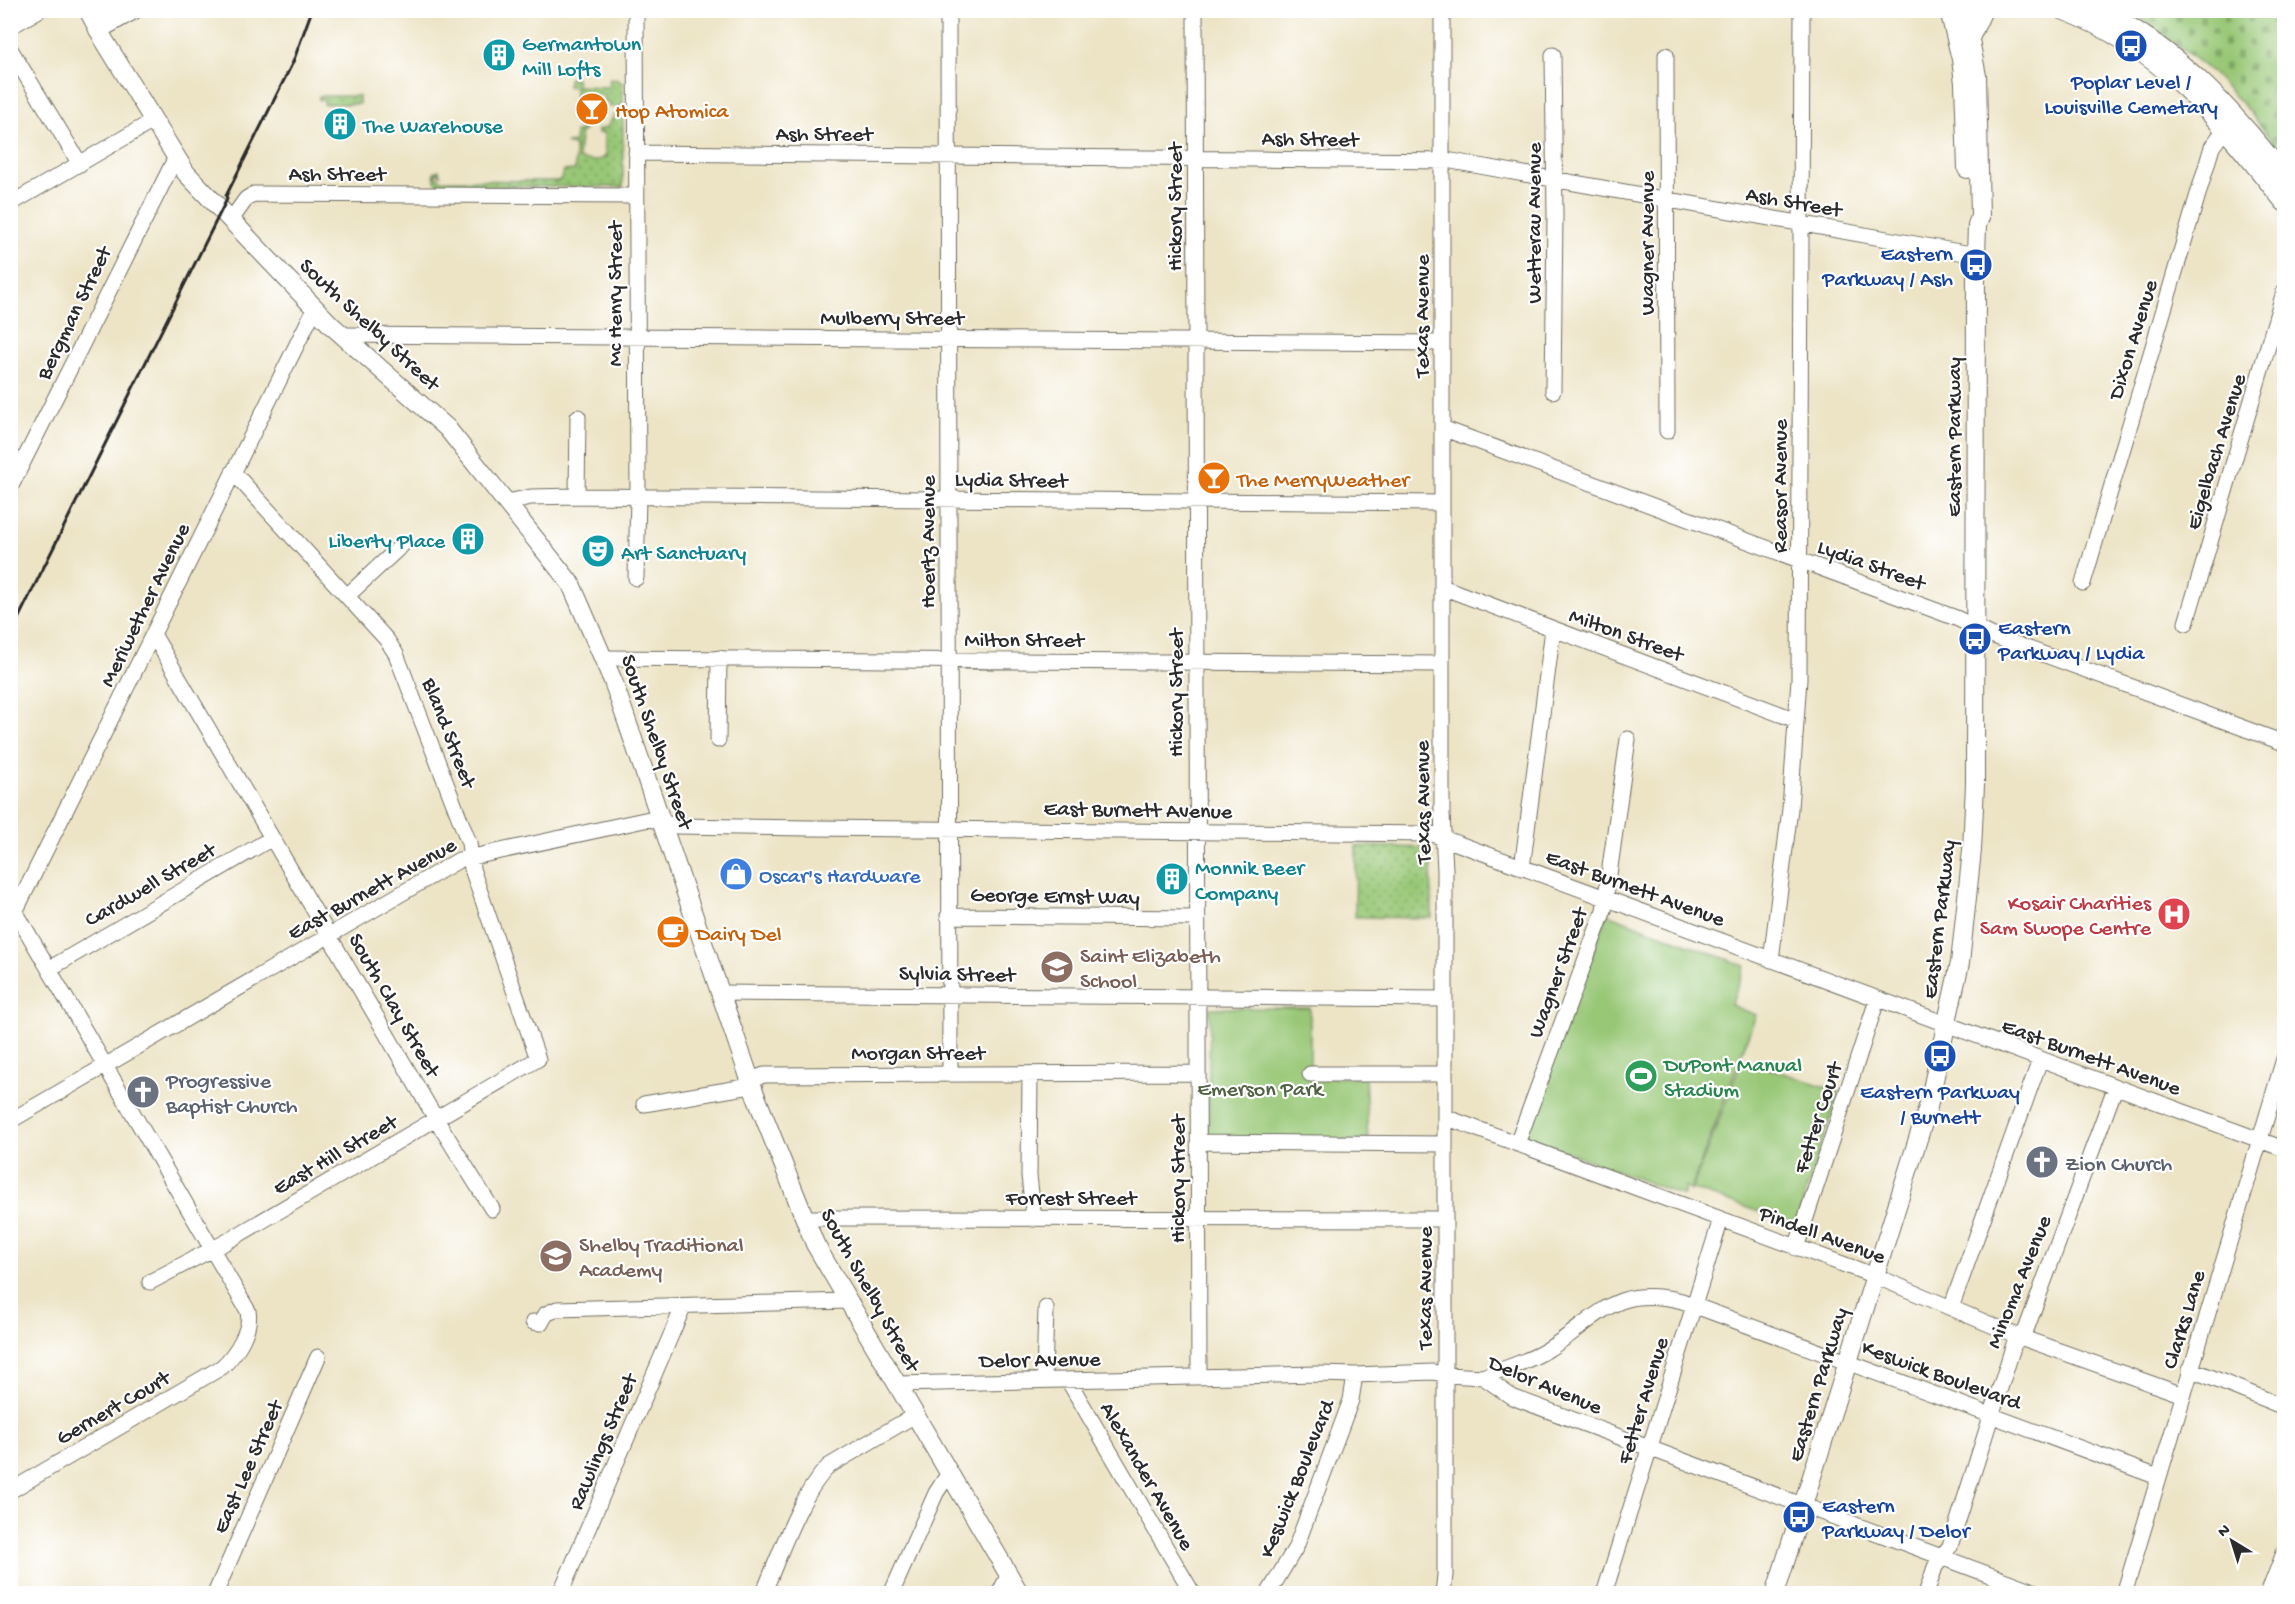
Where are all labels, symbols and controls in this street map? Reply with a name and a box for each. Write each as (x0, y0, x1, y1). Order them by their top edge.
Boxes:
bus stop icon: Poplar Level / Louisville Cemetary (2113, 28, 2149, 64)
place label: Germantown Mill Lofts (522, 33, 642, 84)
building icon: Germantown Mill Lofts (481, 37, 517, 73)
place label: Poplar Level / Louisville Cemetary (2044, 71, 2218, 122)
bar icon: Hop Atomica (574, 91, 610, 127)
place label: Hop Atomica (615, 100, 729, 126)
building icon: The Warehouse (322, 106, 358, 142)
place label: The Warehouse (361, 115, 504, 141)
street label: Ash Street (776, 123, 874, 149)
street label: Ash Street (1261, 127, 1361, 155)
street label: Hickory Street (1164, 141, 1190, 271)
street label: Wetterau Avenue (1523, 142, 1549, 304)
street label: Ash Street (289, 163, 387, 189)
street label: Wagner Avenue (1636, 170, 1662, 315)
street label: Ash Street (1743, 183, 1845, 225)
street label: Mc Henry Street (604, 220, 630, 366)
street label: Bergman Street (32, 241, 120, 386)
place label: Eastern Parkway / Ash (1821, 243, 1954, 294)
bus stop icon: Eastern Parkway / Ash (1958, 247, 1994, 283)
street label: South Shelby Street (293, 254, 445, 399)
street label: Texas Avenue (1411, 254, 1437, 380)
street label: Dixon Avenue (2104, 276, 2166, 405)
street label: Mulberry Street (820, 307, 966, 333)
street label: Eastern Parkway (1943, 357, 1969, 517)
street label: Eigelbach Avenue (2182, 370, 2254, 533)
street label: Reasor Avenue (1769, 418, 1795, 553)
bar icon: The MerryWeather (1196, 460, 1232, 496)
street label: Lydia Street (954, 468, 1069, 496)
place label: The MerryWeather (1235, 469, 1411, 495)
street label: Hoertz Avenue (917, 475, 943, 609)
street label: Meriwether Avenue (96, 519, 198, 692)
building icon: Liberty Place (450, 521, 486, 557)
place label: Liberty Place (328, 530, 446, 556)
theatre icon: Art Sanctuary (580, 533, 616, 569)
street label: Lydia Street (1813, 535, 1930, 599)
place label: Art Sanctuary (621, 542, 747, 568)
street label: Milton Street (1565, 604, 1688, 670)
place label: Eastern Parkway / Lydia (1997, 617, 2145, 668)
bus stop icon: Eastern Parkway / Lydia (1957, 621, 1993, 657)
street label: Hickory Street (1165, 627, 1191, 757)
street label: Milton Street (964, 629, 1086, 655)
street label: South Shelby Street (613, 652, 698, 835)
street label: Bland Street (414, 674, 481, 794)
street label: Texas Avenue (1411, 740, 1439, 866)
street label: East Burnett Avenue (1043, 797, 1233, 827)
street label: East Burnett Avenue (284, 833, 462, 948)
street label: Cardwell Street (81, 838, 223, 934)
street label: Eastern Parkway (1918, 838, 1964, 1000)
street label: East Burnett Avenue (1542, 845, 1728, 934)
shop icon: Oscar's Hardware (718, 856, 754, 892)
place label: Monnik Beer Company (1195, 857, 1306, 908)
building icon: Monnik Beer Company (1154, 861, 1190, 897)
place label: Oscar's Hardware (759, 865, 921, 891)
street label: George Ernst Way (970, 884, 1140, 912)
place label: Kosair Charities Sam Swope Centre (1980, 892, 2152, 943)
hospital icon: Kosair Charities Sam Swope Centre (2156, 896, 2192, 932)
street label: Wagner Street (1524, 903, 1596, 1042)
cafe icon: Dairy Del (655, 914, 691, 950)
place label: Dairy Del (694, 923, 782, 949)
street label: South Clay Street (341, 930, 445, 1084)
place label: Saint Elizabeth School (1080, 945, 1221, 996)
school or university icon: Saint Elizabeth School (1039, 949, 1075, 985)
street label: Sylvia Street (898, 962, 1017, 990)
street label: East Burnett Avenue (1998, 1014, 2184, 1103)
bus stop icon: Eastern Parkway / Burnett (1922, 1038, 1958, 1074)
street label: Morgan Street (851, 1042, 987, 1068)
place label: DuPont Manual Stadium (1662, 1054, 1802, 1105)
street label: Fetter Court (1789, 1057, 1851, 1178)
sports icon: DuPont Manual Stadium (1623, 1058, 1659, 1094)
place label: Progressive Baptist Church (165, 1070, 298, 1121)
church icon: Progressive Baptist Church (125, 1074, 161, 1110)
park label: Emerson Park (1197, 1078, 1325, 1104)
place label: Eastern Parkway / Burnett (1860, 1081, 2020, 1132)
street label: East Hill Street (269, 1109, 404, 1202)
street label: Hickory Street (1167, 1113, 1193, 1243)
church icon: Zion Church (2024, 1144, 2060, 1180)
place label: Zion Church (2065, 1153, 2172, 1179)
street label: Forrest Street (1005, 1187, 1138, 1213)
street label: Pindell Avenue (1754, 1202, 1889, 1272)
street label: South Shelby Street (813, 1205, 925, 1379)
street label: Minoma Avenue (1982, 1212, 2059, 1353)
street label: Texas Avenue (1414, 1226, 1440, 1352)
place label: Shelby Traditional Academy (579, 1234, 744, 1285)
school or university icon: Shelby Traditional Academy (538, 1238, 574, 1274)
street label: Clarks Lane (2158, 1267, 2213, 1373)
street label: Eastern Parkway (1784, 1305, 1856, 1465)
street label: Fetter Avenue (1613, 1334, 1677, 1469)
street label: Keswick Boulevard (1857, 1336, 2026, 1418)
street label: Delor Avenue (977, 1348, 1101, 1376)
street label: Delor Avenue (1482, 1350, 1606, 1423)
street label: Gernert Court (52, 1365, 177, 1453)
street label: Rawlings Street (564, 1369, 646, 1515)
street label: East Lee Street (209, 1395, 291, 1538)
street label: Keswick Boulevard (1255, 1395, 1343, 1562)
street label: Alexander Avenue (1093, 1398, 1199, 1556)
place label: Eastern Parkway / Delor (1821, 1495, 1972, 1546)
bus stop icon: Eastern Parkway / Delor (1781, 1499, 1817, 1535)
north arrow (2202, 1511, 2262, 1571)
text: N (2215, 1521, 2235, 1543)

